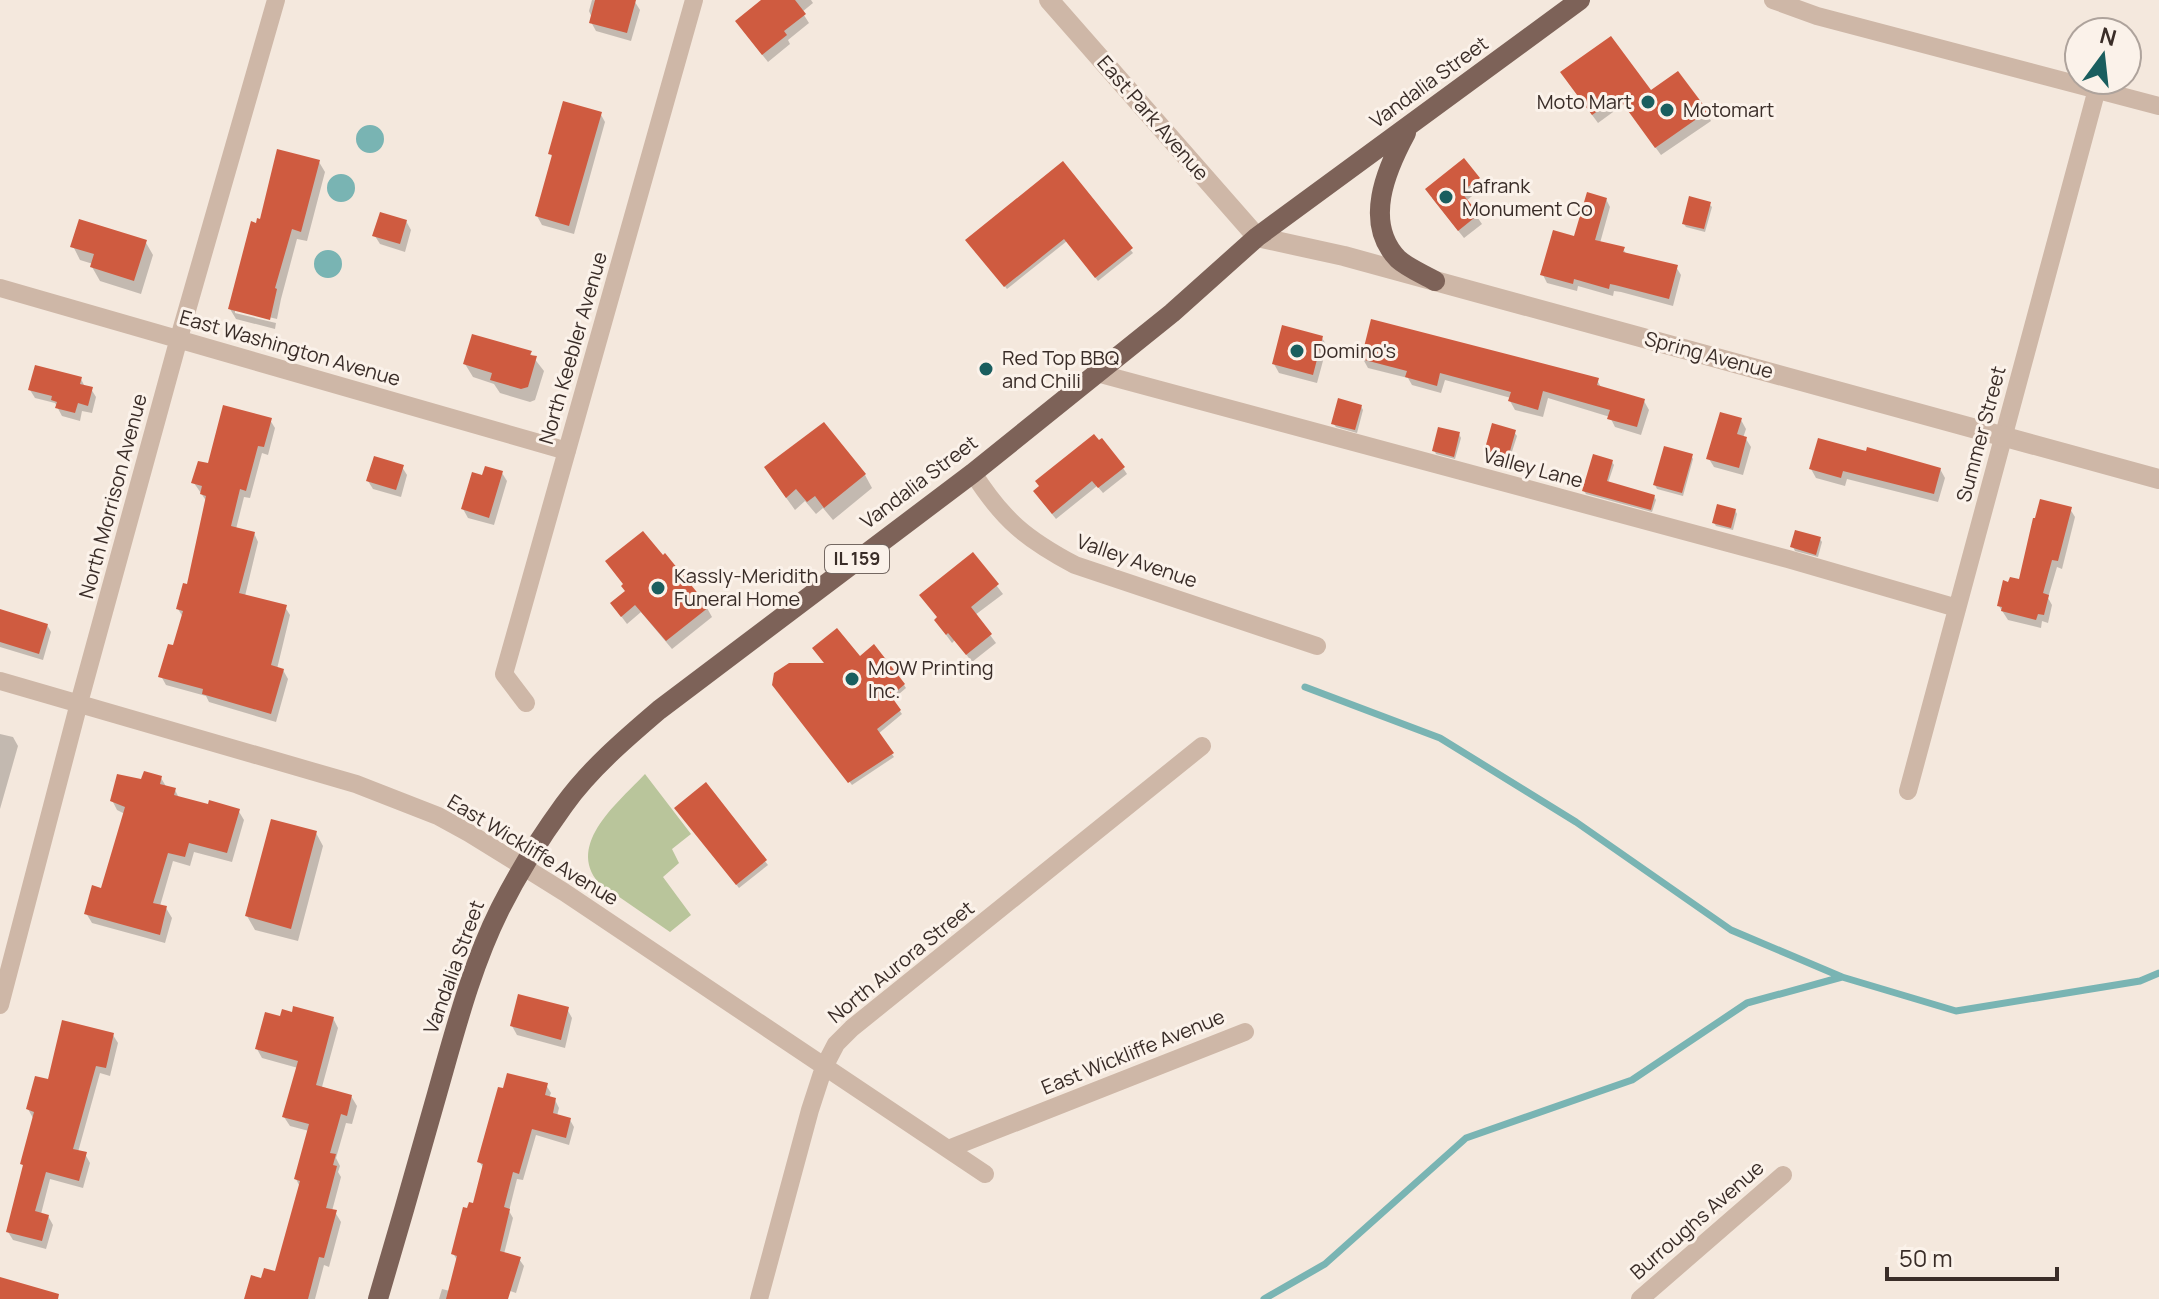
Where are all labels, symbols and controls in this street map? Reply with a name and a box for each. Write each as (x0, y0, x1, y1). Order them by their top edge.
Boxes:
north arrow (2063, 16, 2143, 96)
text: N (2097, 20, 2120, 53)
street label: Vandalia Street (1364, 29, 1493, 134)
street label: East Park Avenue (1092, 49, 1215, 186)
place label: Moto Mart (1537, 88, 1632, 115)
marker: Moto Mart (1639, 93, 1657, 111)
place label: Motomart (1683, 96, 1774, 123)
marker: Motomart (1658, 101, 1676, 119)
place label: Lafrank Monument Co (1462, 172, 1593, 222)
marker: Lafrank Monument Co (1437, 188, 1455, 206)
street label: North Keebler Avenue (532, 249, 613, 447)
street label: East Washington Avenue (177, 303, 404, 392)
street label: Spring Avenue (1642, 324, 1776, 385)
place label: Domino's (1313, 337, 1396, 364)
marker: Domino's (1288, 342, 1306, 360)
place label: Red Top BBQ and Chili (1002, 344, 1119, 394)
marker: Red Top BBQ and Chili (977, 360, 995, 378)
street label: Summer Street (1949, 363, 2012, 505)
street label: North Morrison Avenue (72, 390, 153, 601)
street label: Vandalia Street (855, 429, 983, 535)
street label: Valley Lane (1480, 441, 1586, 494)
street label: Valley Avenue (1073, 527, 1201, 594)
road number: IL 159 (825, 545, 889, 573)
place label: Kassly-Meridith Funeral Home (674, 562, 818, 612)
marker: Kassly-Meridith Funeral Home (649, 579, 667, 597)
place label: MOW Printing Inc. (868, 654, 994, 704)
marker: MOW Printing Inc. (843, 670, 861, 688)
street label: East Wickliffe Avenue (443, 788, 624, 911)
street label: North Aurora Street (822, 894, 979, 1029)
street label: Vandalia Street (417, 896, 490, 1037)
street label: East Wickliffe Avenue (1037, 1002, 1228, 1101)
street label: Burroughs Avenue (1624, 1154, 1769, 1285)
scale bar (1887, 1231, 2057, 1281)
text: 50 m (1899, 1241, 1953, 1274)

